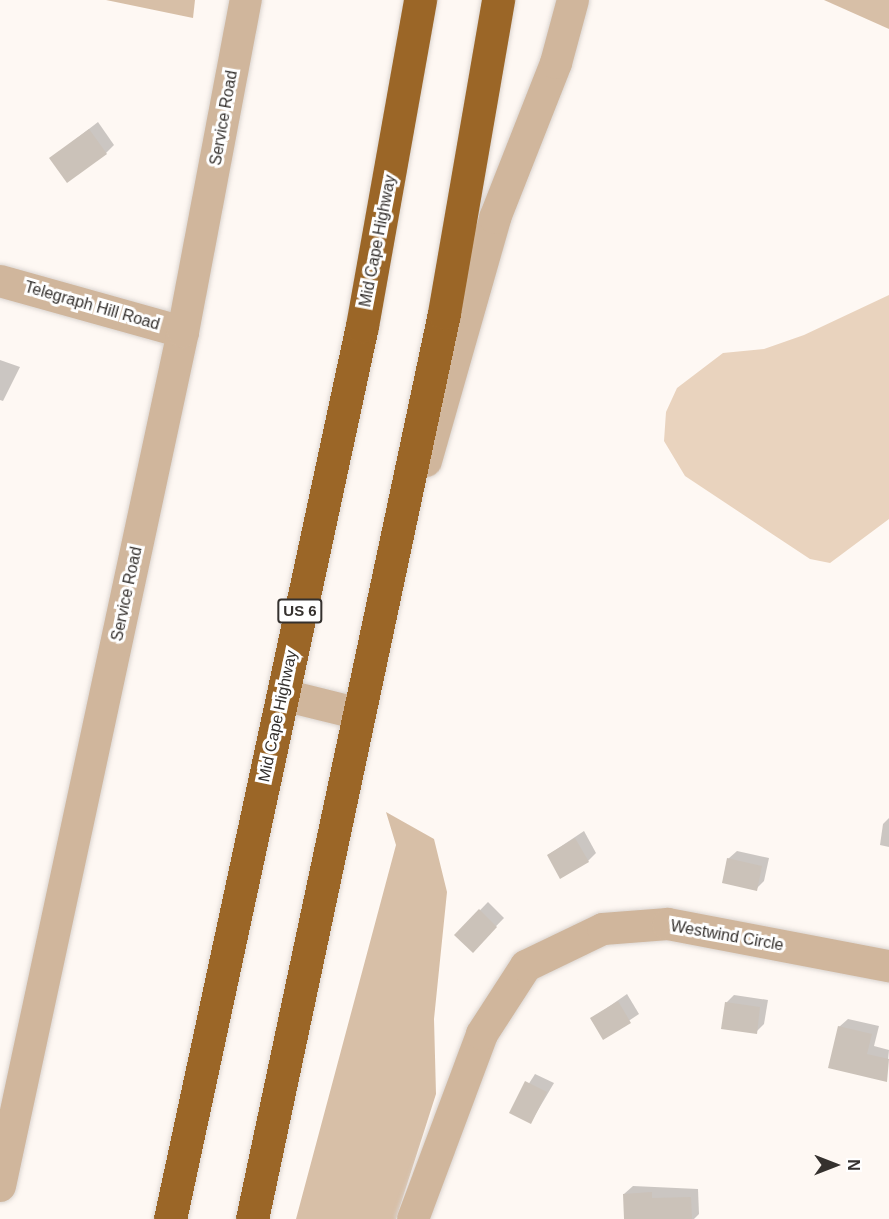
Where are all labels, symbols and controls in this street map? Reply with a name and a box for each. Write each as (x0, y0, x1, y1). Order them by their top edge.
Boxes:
street label: Service Road (206, 69, 242, 167)
street label: Mid Cape Highway (356, 173, 400, 309)
street label: Telegraph Hill Road (22, 278, 162, 334)
street label: Service Road (108, 545, 146, 643)
road number: US 6 (276, 599, 324, 623)
street label: Mid Cape Highway (255, 648, 301, 784)
street label: Westwind Circle (669, 917, 785, 955)
north arrow (805, 1135, 865, 1195)
text: N (845, 1159, 862, 1171)

